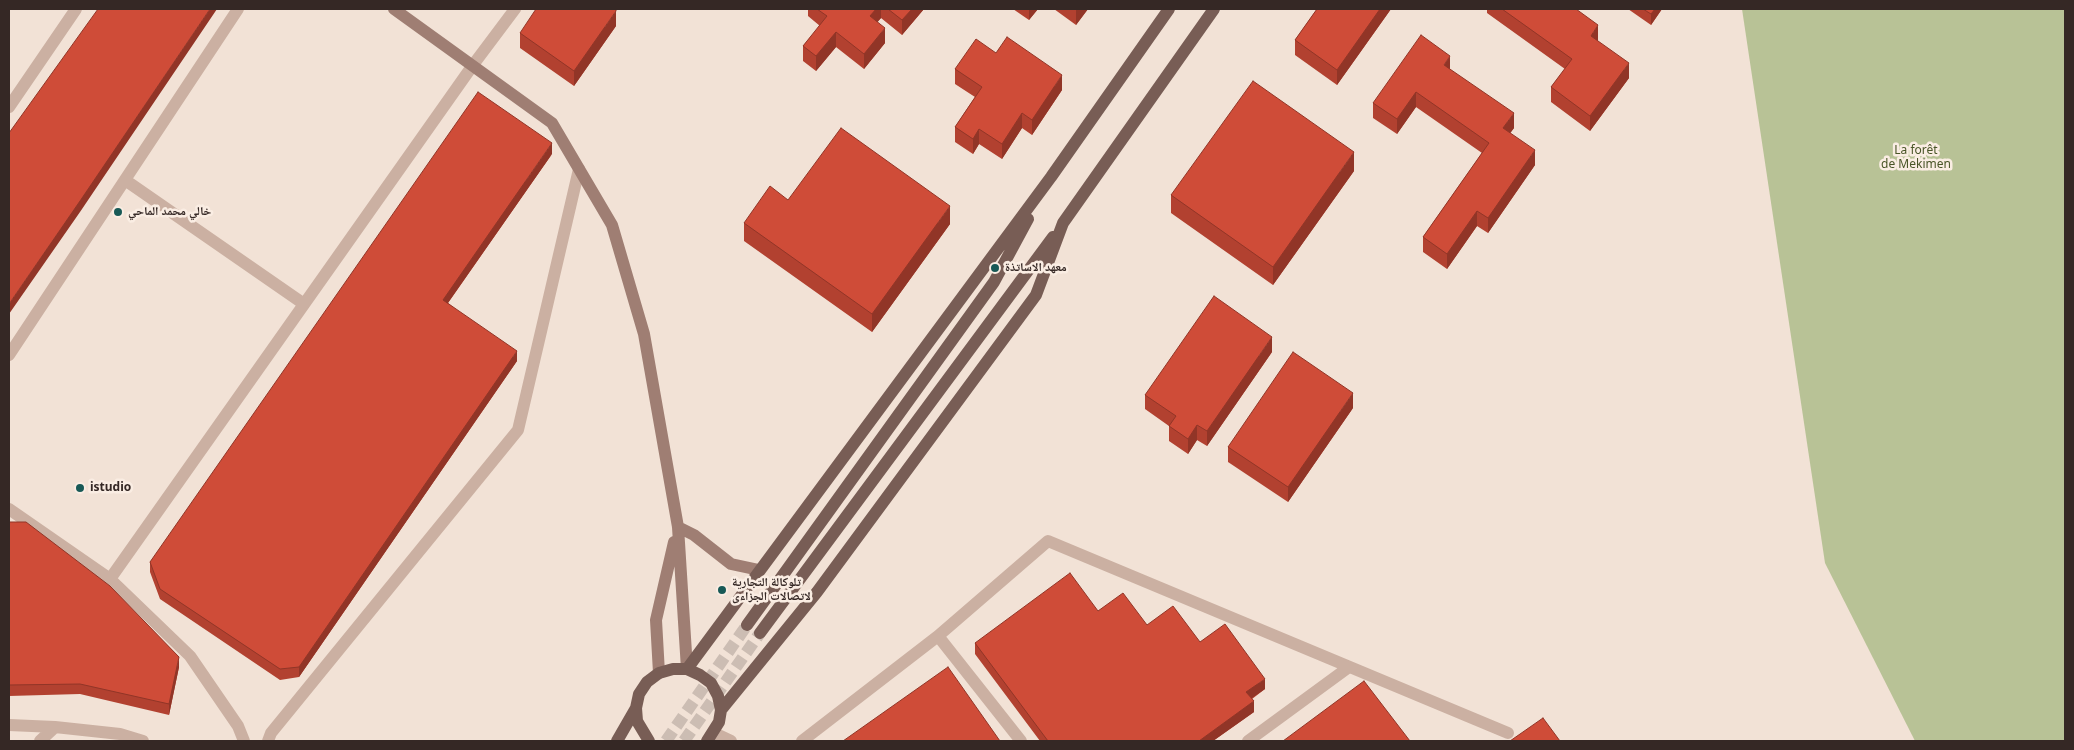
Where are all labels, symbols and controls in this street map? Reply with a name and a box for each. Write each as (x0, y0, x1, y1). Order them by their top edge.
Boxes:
park label: La forêt de Mekimen (1881, 144, 1951, 172)
place label: خالي محمد الماحي (128, 205, 211, 219)
marker: خالي محمد الماحي (112, 206, 124, 218)
place label: معهد الاساتذة (1005, 261, 1067, 275)
marker: معهد الاساتذة (989, 262, 1001, 274)
place label: istudio (90, 481, 131, 495)
marker: istudio (74, 482, 86, 494)
place label: تلوكالة التجارية لاتصالات الجزاءى (732, 576, 811, 604)
marker: تلوكالة التجارية لاتصالات الجزاءى (716, 584, 728, 596)

